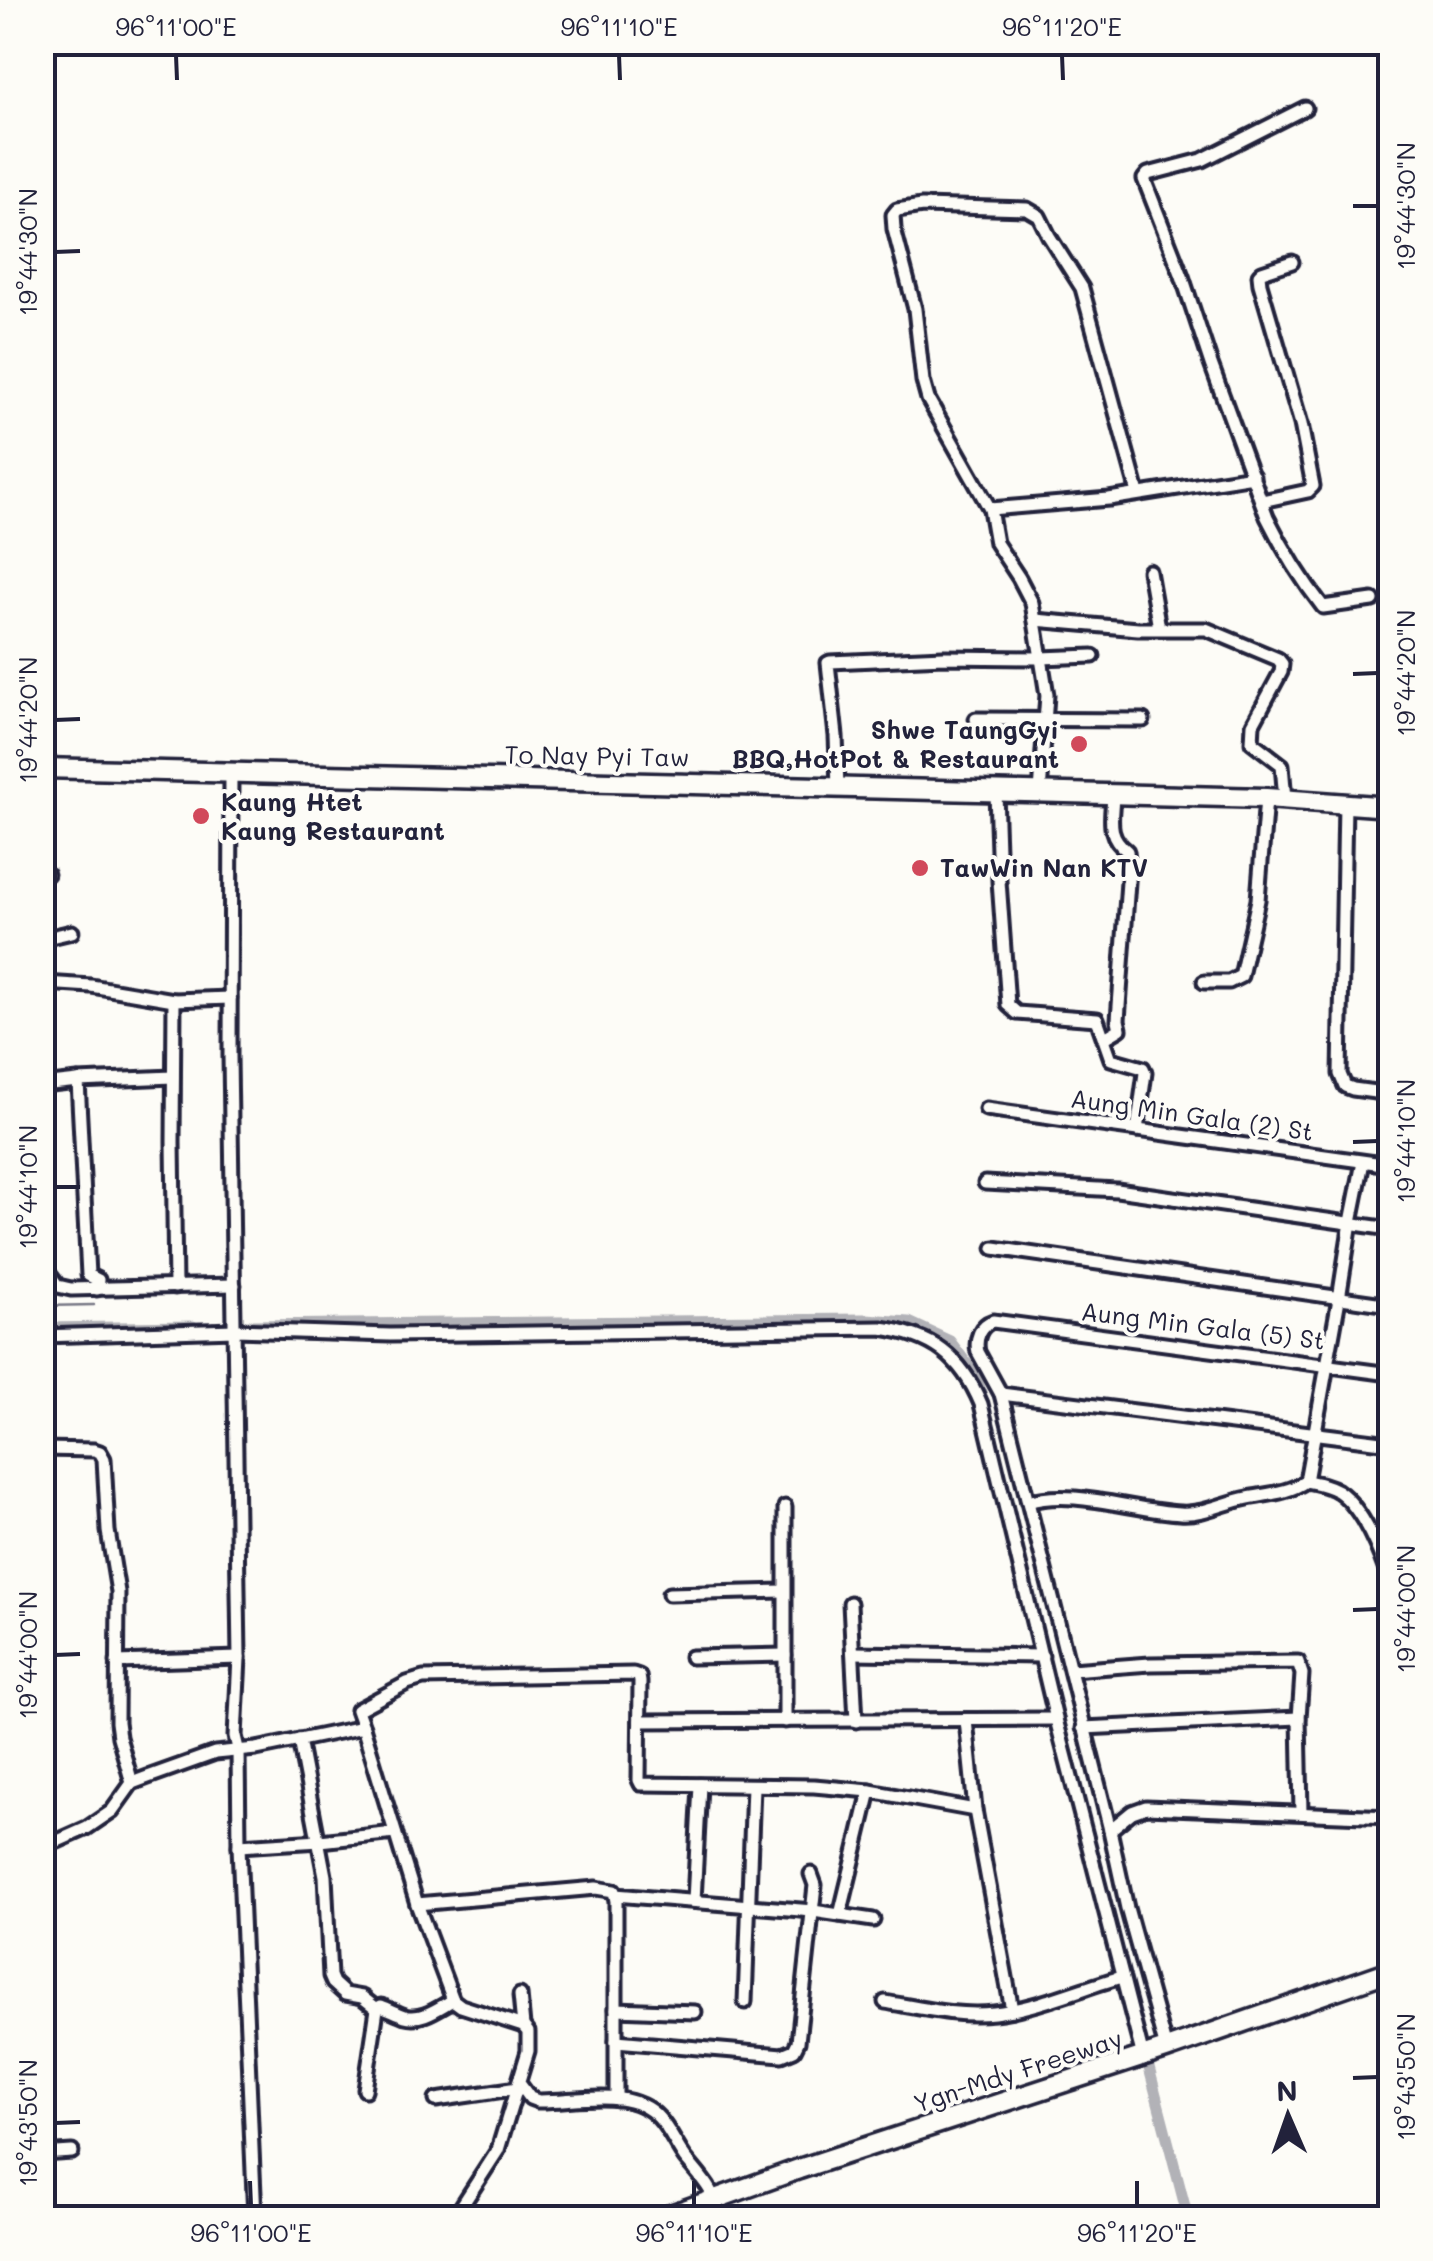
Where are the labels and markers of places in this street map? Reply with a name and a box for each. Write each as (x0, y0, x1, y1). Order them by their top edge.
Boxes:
place label: Shwe TaungGyi BBQ,HotPot & Restaurant (732, 713, 1059, 774)
marker: Shwe TaungGyi BBQ,HotPot & Restaurant (1068, 733, 1090, 755)
place label: Kaung Htet Kaung Restaurant (221, 785, 445, 846)
marker: Kaung Htet Kaung Restaurant (190, 805, 212, 827)
place label: TawWin Nan KTV (940, 851, 1148, 883)
marker: TawWin Nan KTV (909, 857, 931, 879)

